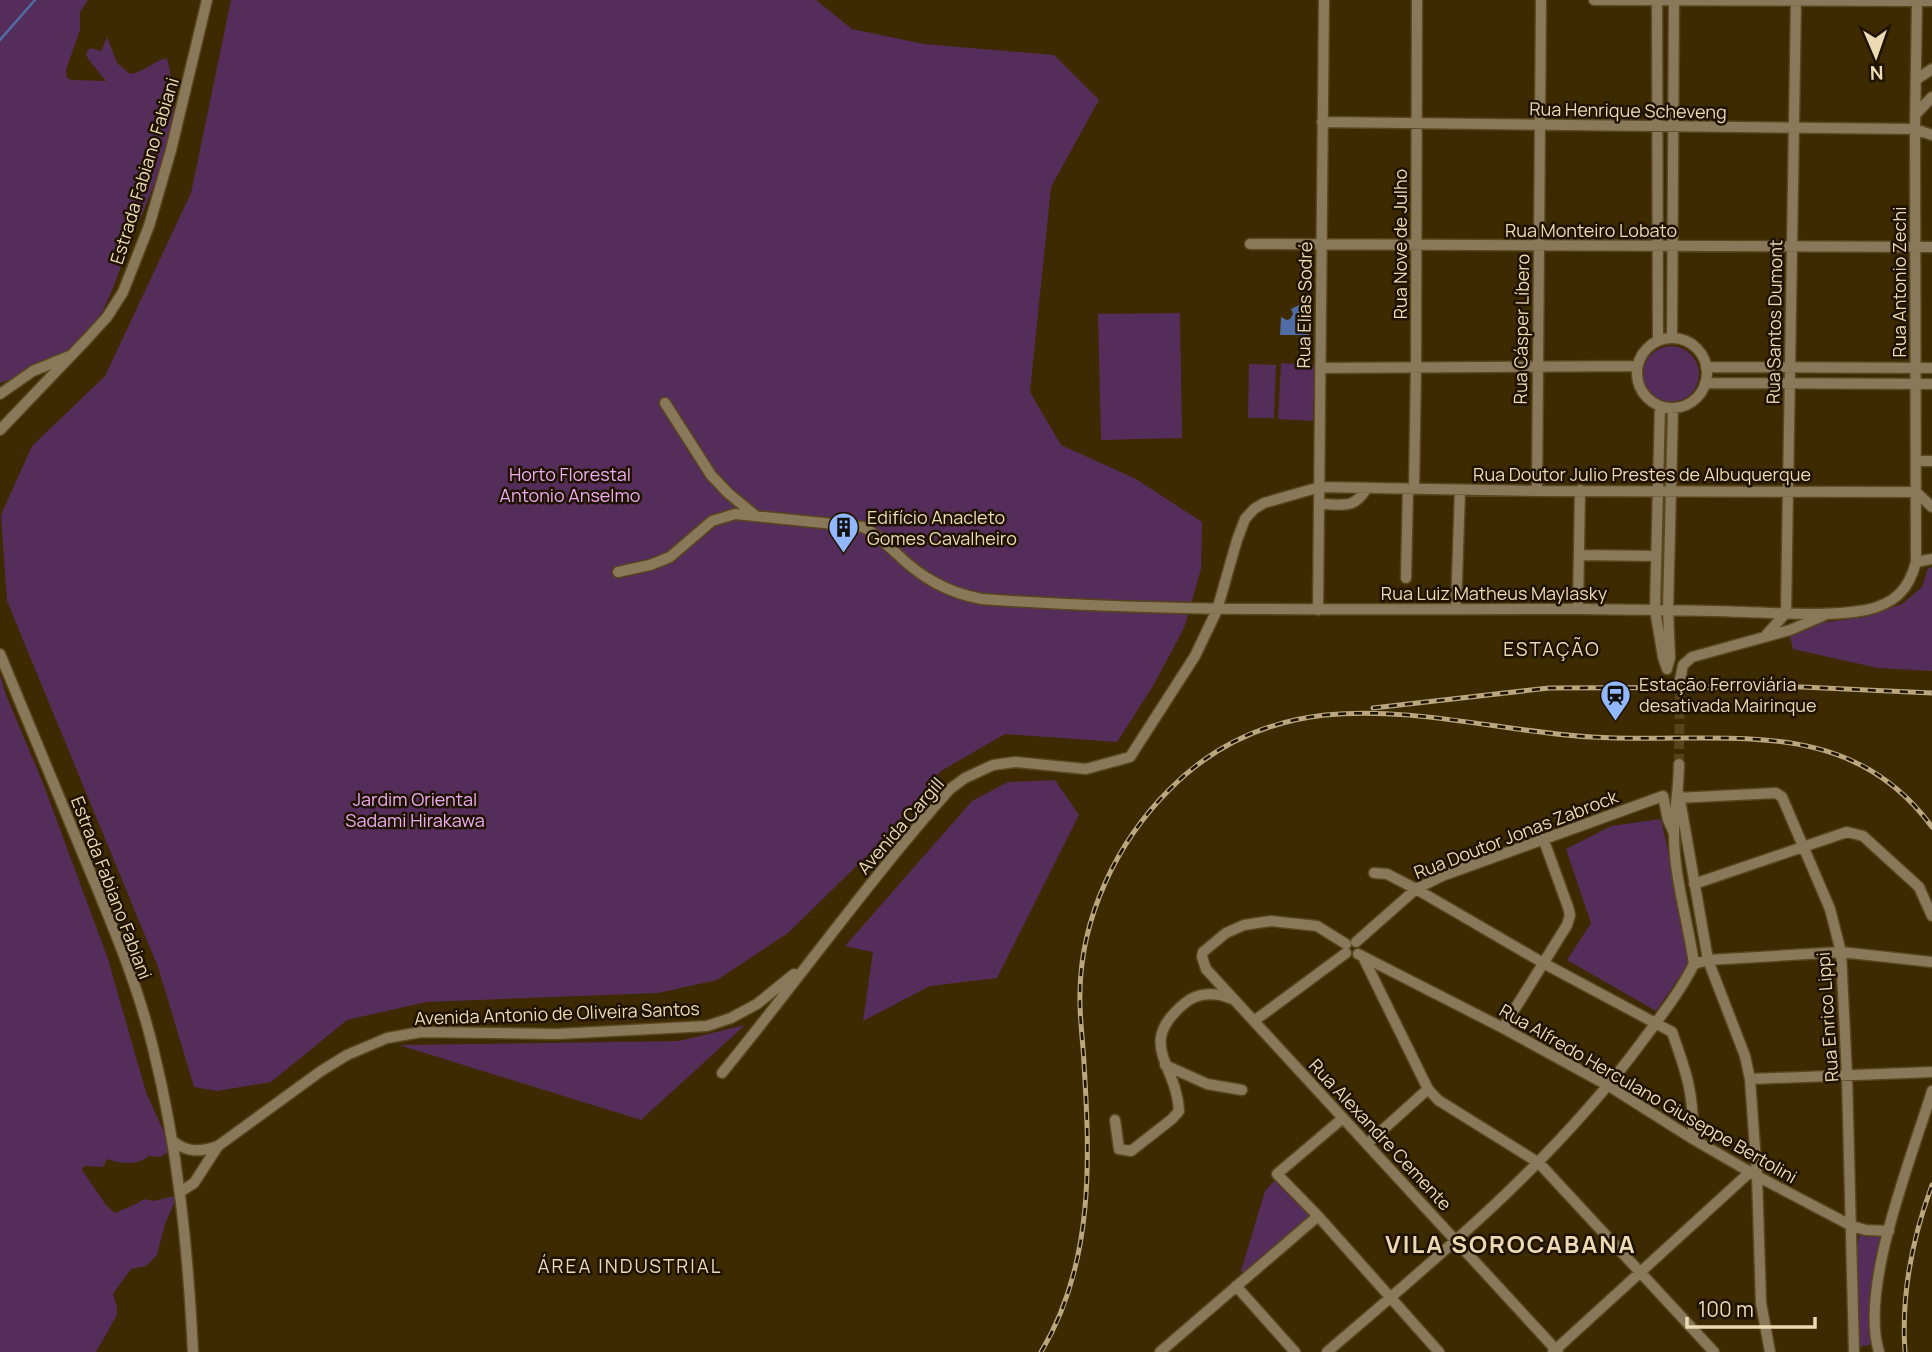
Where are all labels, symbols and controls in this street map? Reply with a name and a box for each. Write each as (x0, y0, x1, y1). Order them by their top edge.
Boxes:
north arrow (1841, 21, 1911, 91)
text: N (1869, 60, 1884, 86)
street label: Estrada Fabiano Fabiani (104, 74, 184, 267)
street label: Rua Henrique Scheveng (1529, 96, 1727, 124)
street label: Rua Nove de Julho (1388, 169, 1412, 319)
street label: Rua Antonio Zechi (1887, 207, 1911, 357)
street label: Rua Monteiro Lobato (1505, 218, 1677, 242)
street label: Rua Santos Dumont (1761, 240, 1787, 404)
street label: Rua Elias Sodré (1291, 241, 1317, 369)
street label: Rua Cásper Líbero (1508, 253, 1534, 405)
park label: Horto Florestal Antonio Anselmo (500, 462, 640, 507)
street label: Rua Doutor Julio Prestes de Albuquerque (1473, 462, 1811, 486)
place label: Edifício Anacleto Gomes Cavalheiro (867, 505, 1017, 550)
building icon: Edifício Anacleto Gomes Cavalheiro (827, 511, 861, 555)
street label: Rua Luiz Matheus Maylasky (1381, 581, 1608, 605)
district label: ESTAÇÃO (1503, 636, 1601, 662)
place label: Estação Ferroviária desativada Mairinque (1639, 672, 1817, 717)
station icon: Estação Ferroviária desativada Mairinque (1599, 678, 1633, 722)
street label: Avenida Cargill (851, 772, 949, 879)
street label: Rua Doutor Jonas Zabrock (1410, 784, 1622, 884)
park label: Jardim Oriental Sadami Hirakawa (345, 787, 485, 832)
street label: Estrada Fabiano Fabiani (66, 793, 158, 983)
street label: Rua Enrico Lippi (1810, 951, 1844, 1083)
street label: Avenida Antonio de Oliveira Santos (414, 996, 700, 1030)
street label: Rua Alfredo Herculano Giuseppe Bertolini (1495, 998, 1802, 1188)
street label: Rua Alexandre Cemente (1304, 1053, 1457, 1215)
district label: VILA SOROCABANA (1385, 1227, 1637, 1260)
district label: ÁREA INDUSTRIAL (538, 1253, 722, 1279)
scale bar (1687, 1286, 1815, 1330)
text: 100 m (1698, 1295, 1754, 1323)

